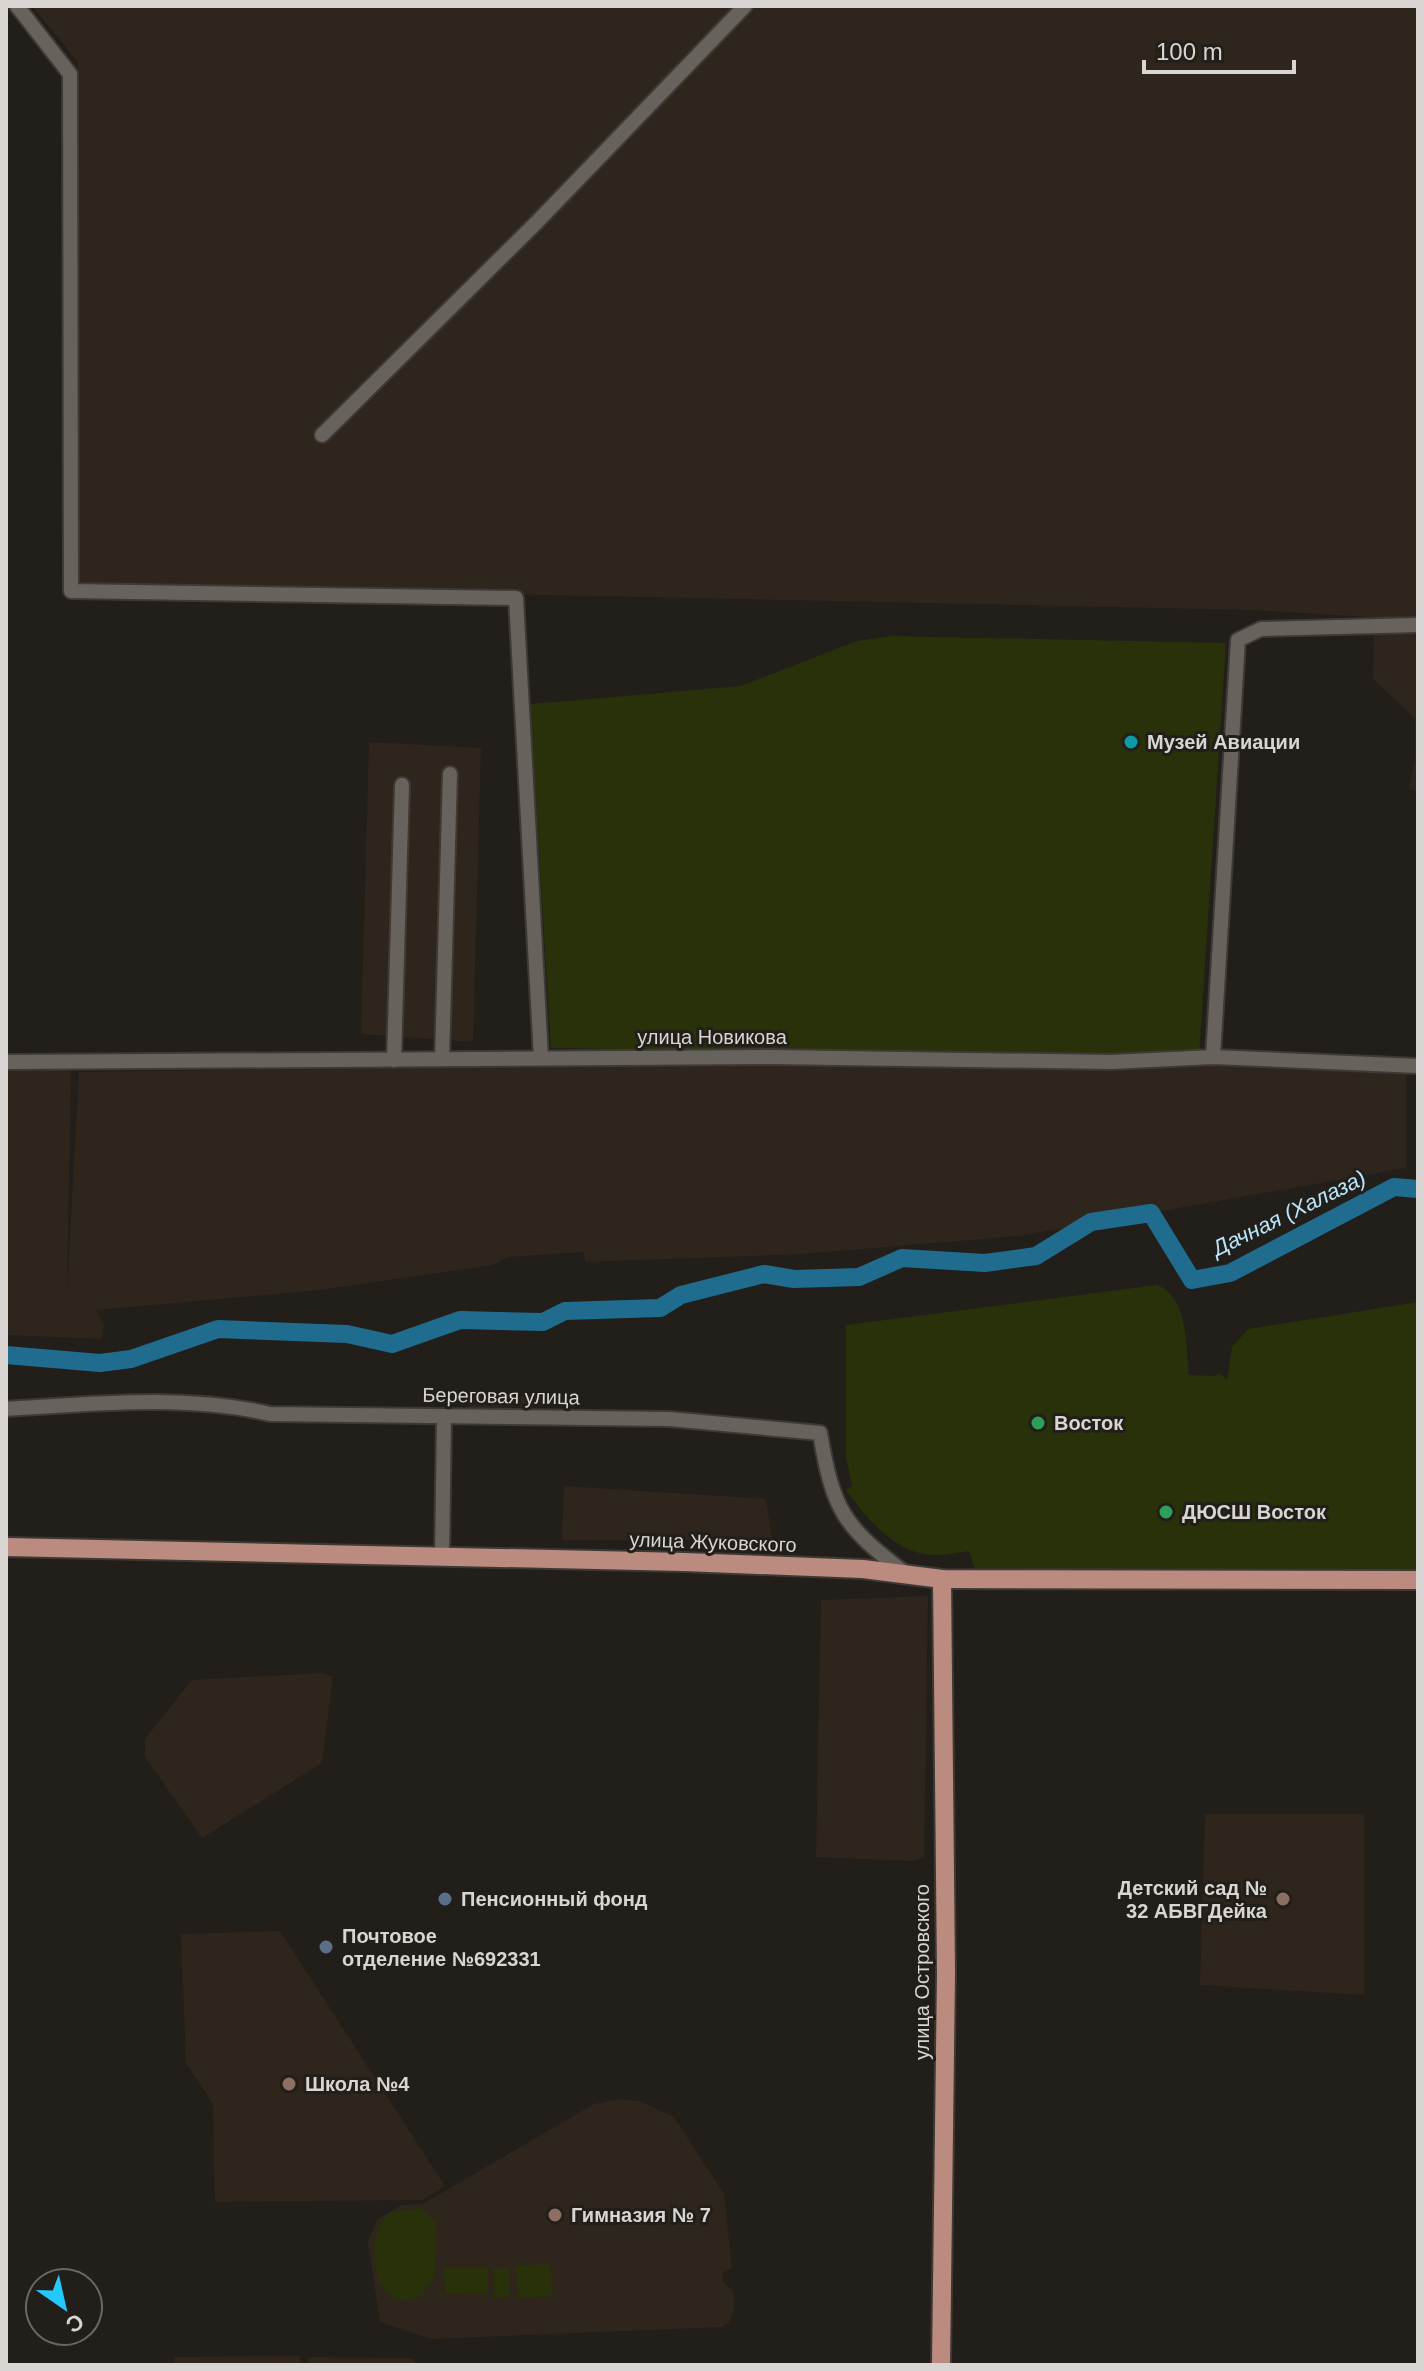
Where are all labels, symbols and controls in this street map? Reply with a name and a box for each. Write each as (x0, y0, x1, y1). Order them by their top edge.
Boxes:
scale bar (1144, 24, 1294, 74)
text: 100 m (1156, 38, 1223, 65)
place label: Музей Авиации (1147, 731, 1300, 753)
marker: Музей Авиации (1122, 733, 1140, 751)
street label: улица Новикова (637, 1026, 788, 1048)
water label: Дачная (Халаза) (1206, 1165, 1370, 1262)
street label: Береговая улица (422, 1384, 581, 1408)
place label: Восток (1054, 1412, 1124, 1434)
marker: Восток (1029, 1414, 1047, 1432)
place label: ДЮСШ Восток (1182, 1501, 1327, 1523)
marker: ДЮСШ Восток (1157, 1503, 1175, 1521)
street label: улица Жуковского (629, 1528, 797, 1556)
place label: Детский сад № 32 АБВГДейка (1118, 1877, 1268, 1922)
street label: улица Островского (911, 1884, 933, 2060)
place label: Пенсионный фонд (461, 1888, 648, 1910)
marker: Пенсионный фонд (436, 1890, 454, 1908)
marker: Детский сад № 32 АБВГДейка (1274, 1890, 1292, 1908)
place label: Почтовое отделение №692331 (342, 1925, 541, 1970)
marker: Почтовое отделение №692331 (317, 1938, 335, 1956)
place label: Школа №4 (305, 2073, 410, 2095)
marker: Школа №4 (280, 2075, 298, 2093)
place label: Гимназия № 7 (571, 2204, 711, 2226)
marker: Гимназия № 7 (546, 2206, 564, 2224)
north arrow (24, 2267, 104, 2347)
text: С (61, 2308, 88, 2338)

